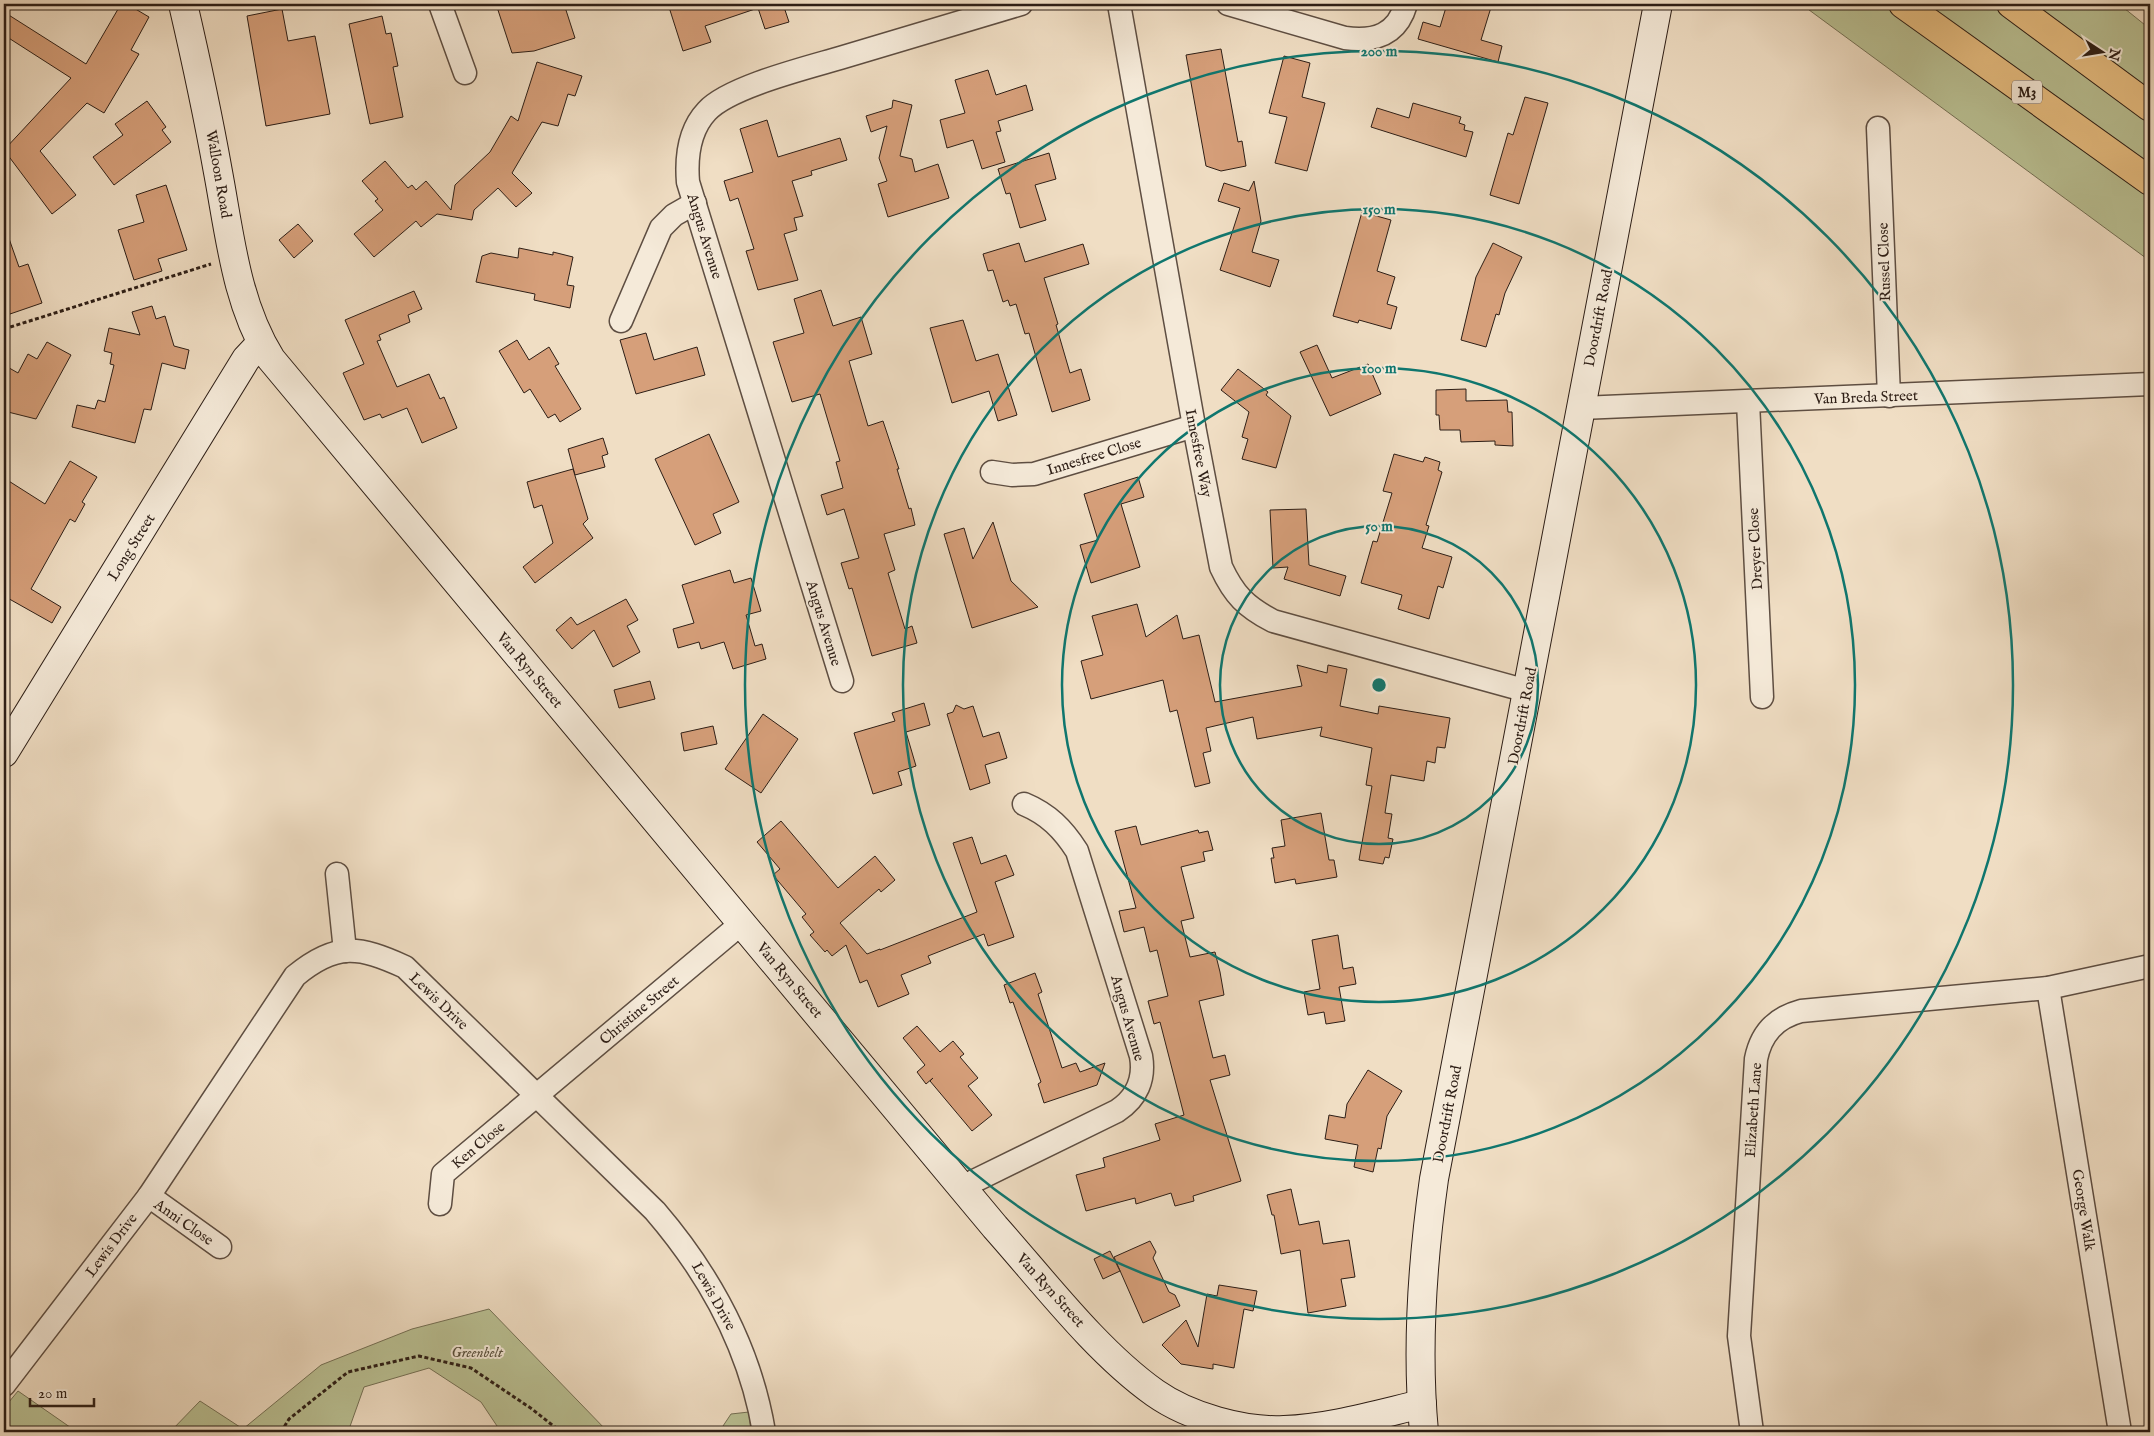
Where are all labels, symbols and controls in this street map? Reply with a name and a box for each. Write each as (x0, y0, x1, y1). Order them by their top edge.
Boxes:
north arrow (2076, 28, 2126, 78)
text: 200 m (1361, 42, 1398, 61)
text: N (2104, 46, 2124, 62)
road number: M3 (2012, 80, 2042, 104)
street label: Walloon Road (201, 128, 236, 221)
street label: Angus Avenue (682, 190, 727, 281)
text: 150 m (1362, 200, 1396, 219)
street label: Russel Close (1874, 222, 1895, 302)
street label: Doordrift Road (1580, 267, 1617, 368)
text: 100 m (1361, 359, 1397, 378)
street label: Van Breda Street (1813, 386, 1918, 409)
street label: Innesfree Way (1181, 407, 1217, 500)
street label: Innesfree Close (1045, 433, 1144, 480)
street label: Dreyer Close (1744, 507, 1767, 591)
street label: Long Street (103, 510, 159, 584)
text: 50 m (1365, 517, 1393, 536)
street label: Angus Avenue (801, 577, 846, 668)
street label: Van Ryn Street (492, 628, 567, 712)
street label: Doordrift Road (1504, 665, 1541, 766)
centre of rings (1370, 676, 1388, 694)
street label: Van Ryn Street (752, 938, 827, 1022)
street label: Lewis Drive (405, 968, 472, 1034)
street label: Christine Street (596, 972, 683, 1049)
street label: Angus Avenue (1106, 972, 1149, 1063)
street label: Elizabeth Lane (1741, 1062, 1766, 1158)
street label: Doordrift Road (1429, 1063, 1466, 1164)
street label: Ken Close (448, 1117, 509, 1173)
street label: George Walk (2068, 1168, 2100, 1253)
street label: Anni Close (149, 1194, 217, 1250)
street label: Lewis Drive (81, 1210, 142, 1281)
street label: Van Ryn Street (1012, 1249, 1089, 1331)
street label: Lewis Drive (687, 1259, 740, 1334)
park label: Greenbelt (451, 1343, 504, 1362)
scale bar (30, 1376, 94, 1408)
text: 20 m (38, 1384, 68, 1403)

